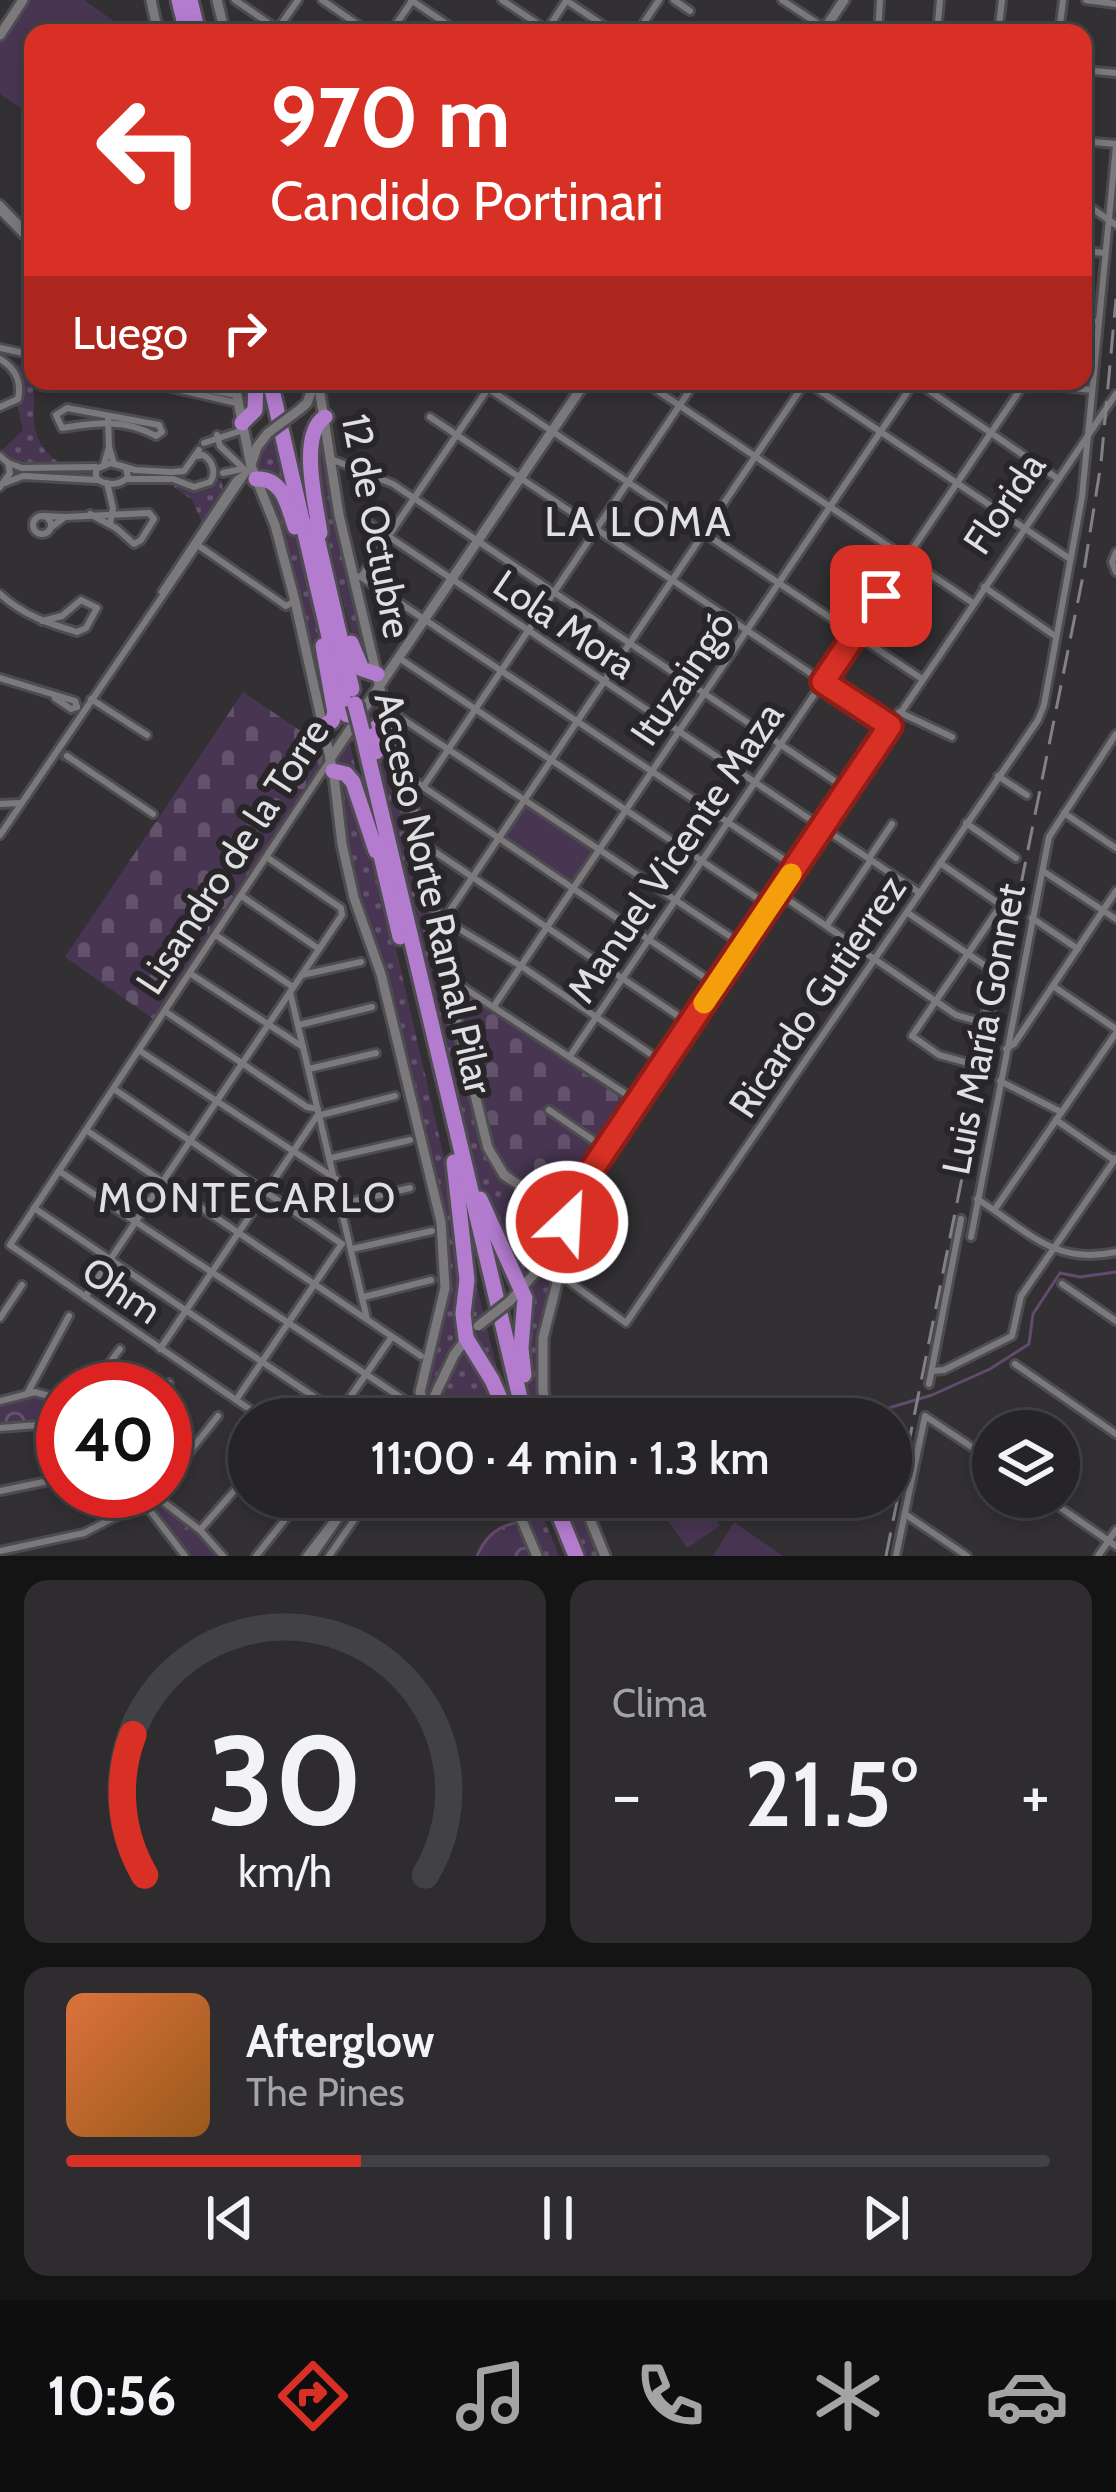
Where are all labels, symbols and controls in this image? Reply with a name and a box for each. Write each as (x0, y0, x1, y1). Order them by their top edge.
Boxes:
text: 970 m (270, 66, 511, 168)
icon: left (72, 72, 228, 228)
text: Candido Portinari (270, 168, 664, 234)
icon: right (212, 300, 278, 366)
text: Luego (72, 306, 188, 360)
street label: 12 de Octubre (332, 410, 422, 642)
street label: Florida (953, 443, 1055, 563)
district label: LA LOMA (544, 495, 734, 547)
pin (830, 545, 932, 647)
street label: Lola Mora (485, 559, 645, 689)
icon: arrive (848, 563, 914, 629)
street label: Ituzaingó (620, 602, 744, 754)
street label: Acceso Norte Ramal Pilar (364, 687, 504, 1099)
street label: Manuel Vicente Maza (557, 692, 793, 1011)
street label: Lisandro de la Torre (125, 709, 339, 1003)
street label: Ricardo Gutierrez (718, 866, 916, 1126)
street label: Luis María Gonnet (931, 879, 1035, 1179)
position arrow (504, 1159, 630, 1285)
district label: MONTECARLO (98, 1171, 398, 1223)
street label: Ohm (73, 1246, 171, 1334)
speed limit sign: 40 (36, 1362, 192, 1518)
map controls (972, 1410, 1080, 1518)
button: layers (972, 1410, 1080, 1518)
text: 11:00 · 4 min · 1.3 km (371, 1431, 769, 1485)
text: Clima (612, 1679, 706, 1727)
text: 30 (207, 1704, 363, 1855)
text: 21.5° (744, 1739, 918, 1849)
text: − (612, 1754, 641, 1835)
text: + (1021, 1754, 1050, 1835)
text: km/h (238, 1845, 332, 1897)
text: Afterglow (246, 2014, 434, 2068)
text: The Pines (246, 2068, 405, 2116)
icon: previous (197, 2185, 263, 2251)
icon: pause (525, 2185, 591, 2251)
icon: next (853, 2185, 919, 2251)
icon: directions (271, 2354, 355, 2438)
icon: music (449, 2354, 533, 2438)
icon: phone (628, 2354, 712, 2438)
icon: climate (806, 2354, 890, 2438)
icon: car (985, 2354, 1069, 2438)
text: 10:56 (47, 2363, 177, 2429)

